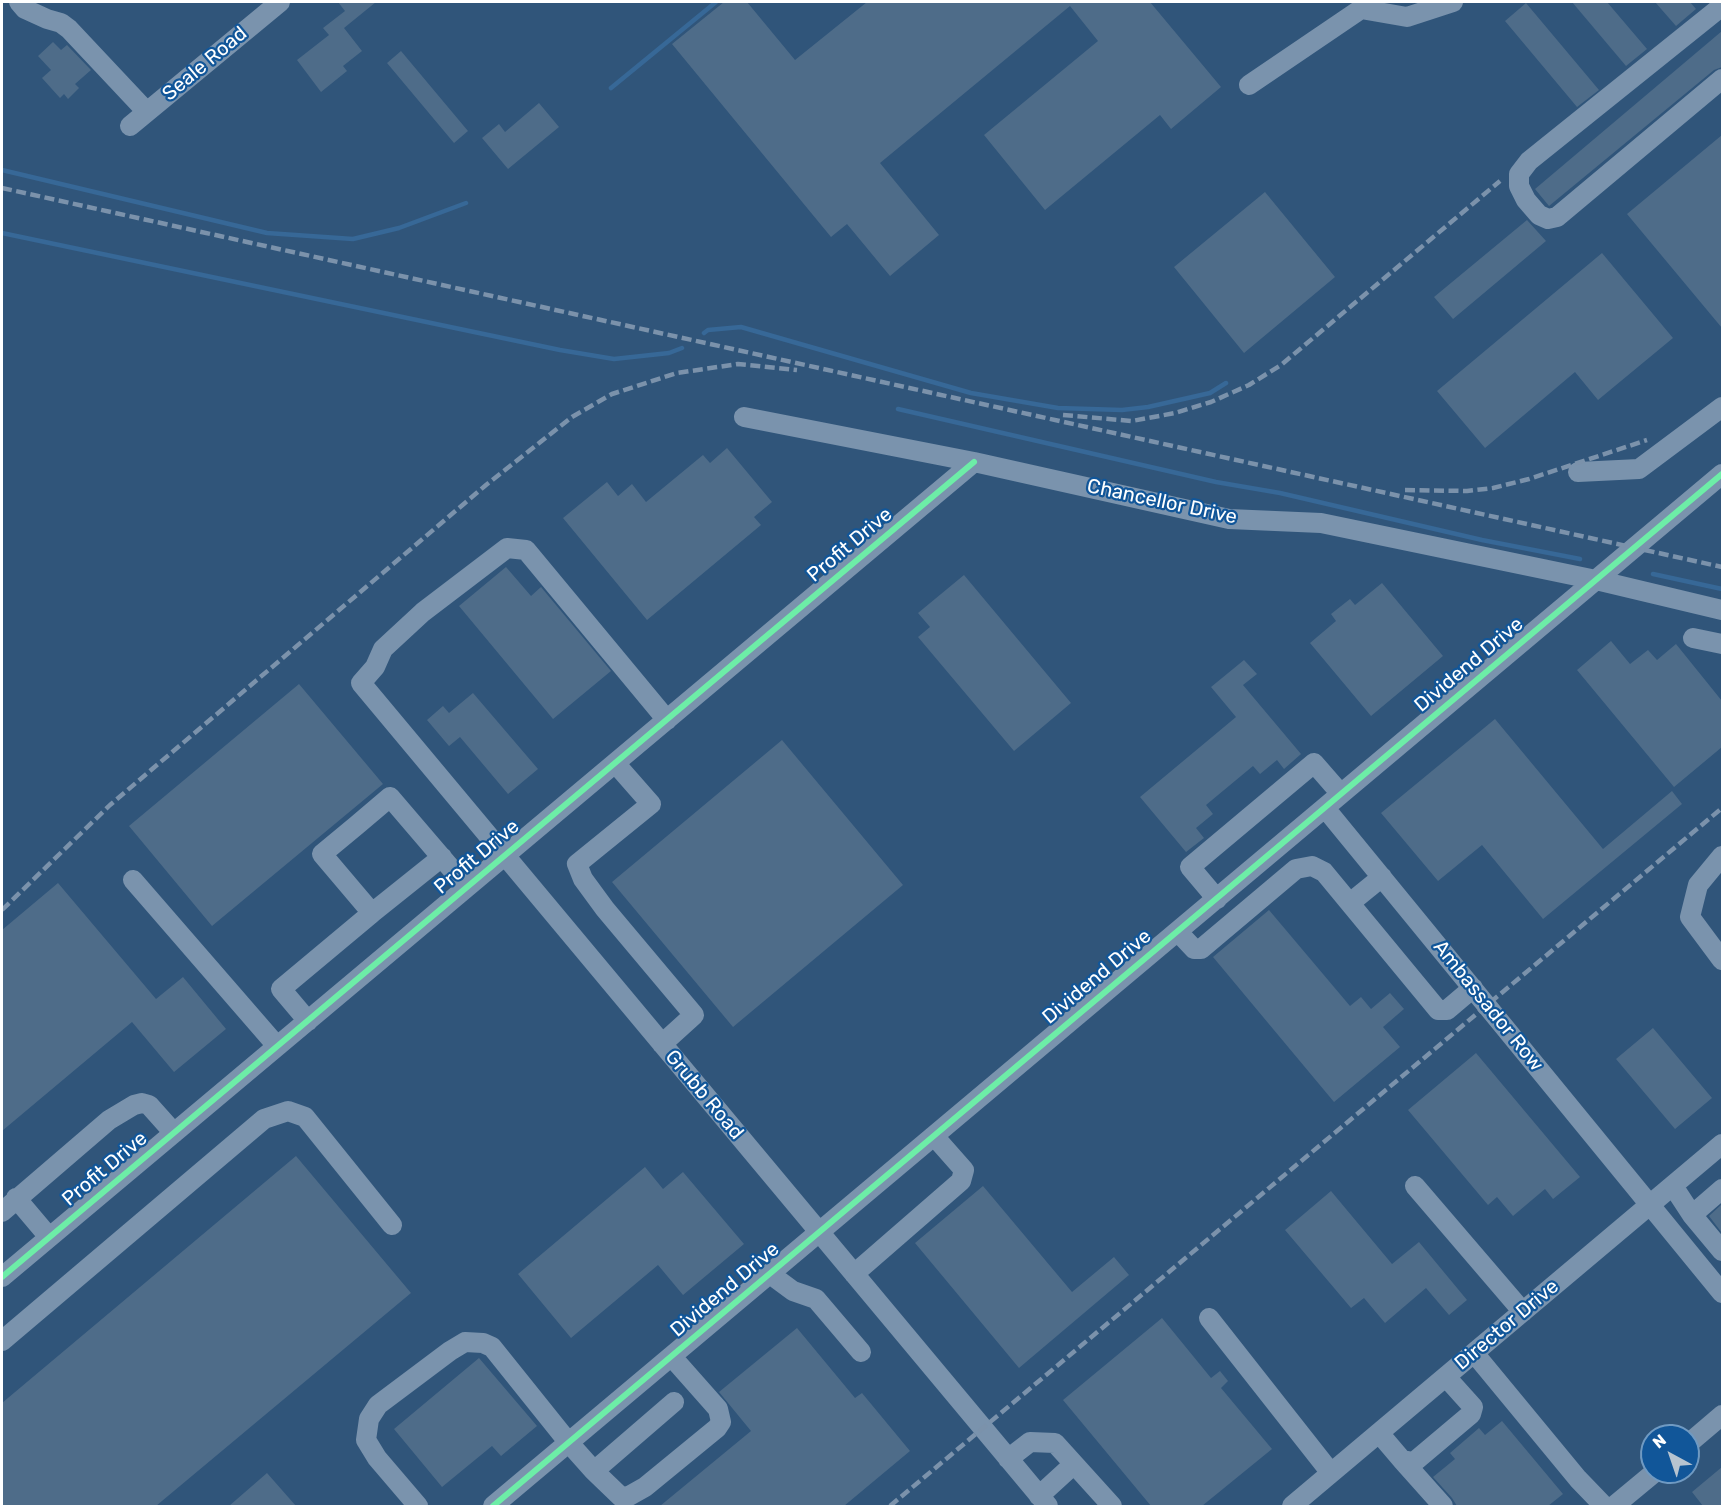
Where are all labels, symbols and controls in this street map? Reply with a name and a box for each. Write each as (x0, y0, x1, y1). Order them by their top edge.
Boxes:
street label: Seale Road (158, 22, 252, 106)
street label: Chancellor Drive (1085, 474, 1239, 530)
street label: Profit Drive (803, 503, 897, 587)
street label: Dividend Drive (1410, 613, 1528, 717)
street label: Profit Drive (430, 815, 524, 899)
street label: Dividend Drive (1038, 925, 1156, 1029)
street label: Ambassador Row (1428, 936, 1548, 1076)
street label: Grubb Road (660, 1045, 748, 1145)
street label: Profit Drive (58, 1127, 152, 1211)
street label: Dividend Drive (666, 1238, 784, 1342)
street label: Director Drive (1450, 1275, 1564, 1375)
north arrow (1640, 1424, 1700, 1484)
text: N (1649, 1430, 1670, 1452)

